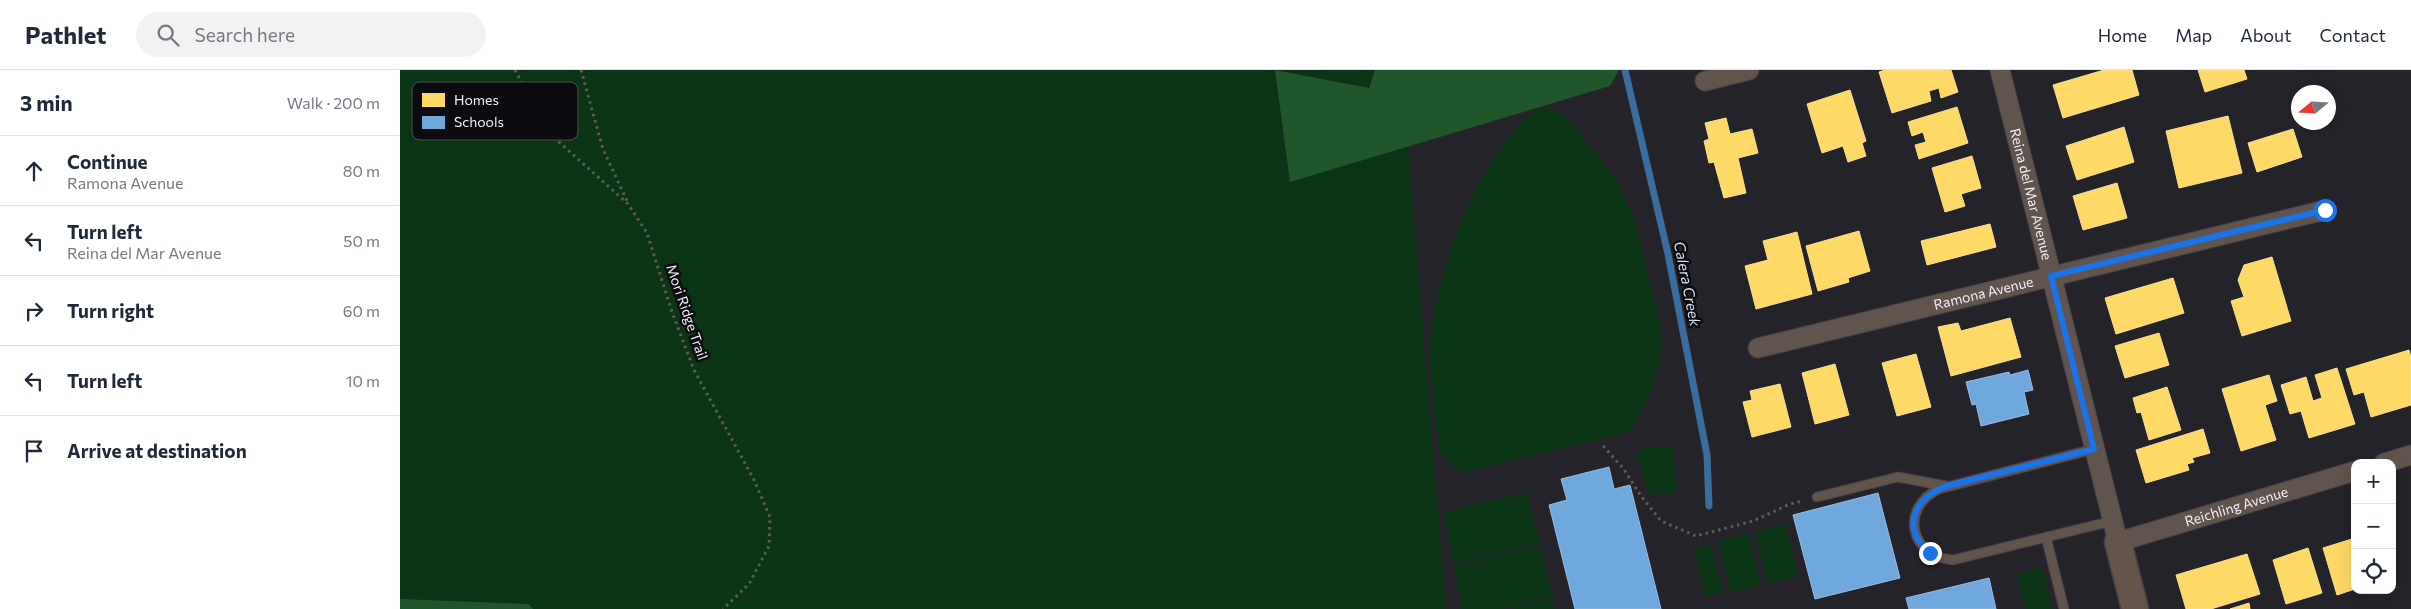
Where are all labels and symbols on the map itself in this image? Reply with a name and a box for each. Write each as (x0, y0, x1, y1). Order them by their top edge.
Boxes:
legend (412, 82, 578, 140)
north arrow (2291, 85, 2336, 130)
text: Homes (454, 91, 499, 108)
text: Schools (454, 113, 504, 130)
street label: Reina del Mar Avenue (2007, 126, 2056, 262)
route start (2314, 199, 2337, 222)
water label: Calera Creek (1671, 240, 1705, 329)
street label: Mori Ridge Trail (663, 262, 712, 362)
street label: Ramona Avenue (1932, 272, 2035, 313)
street label: Reichling Avenue (2182, 483, 2290, 530)
route end (1919, 542, 1942, 565)

